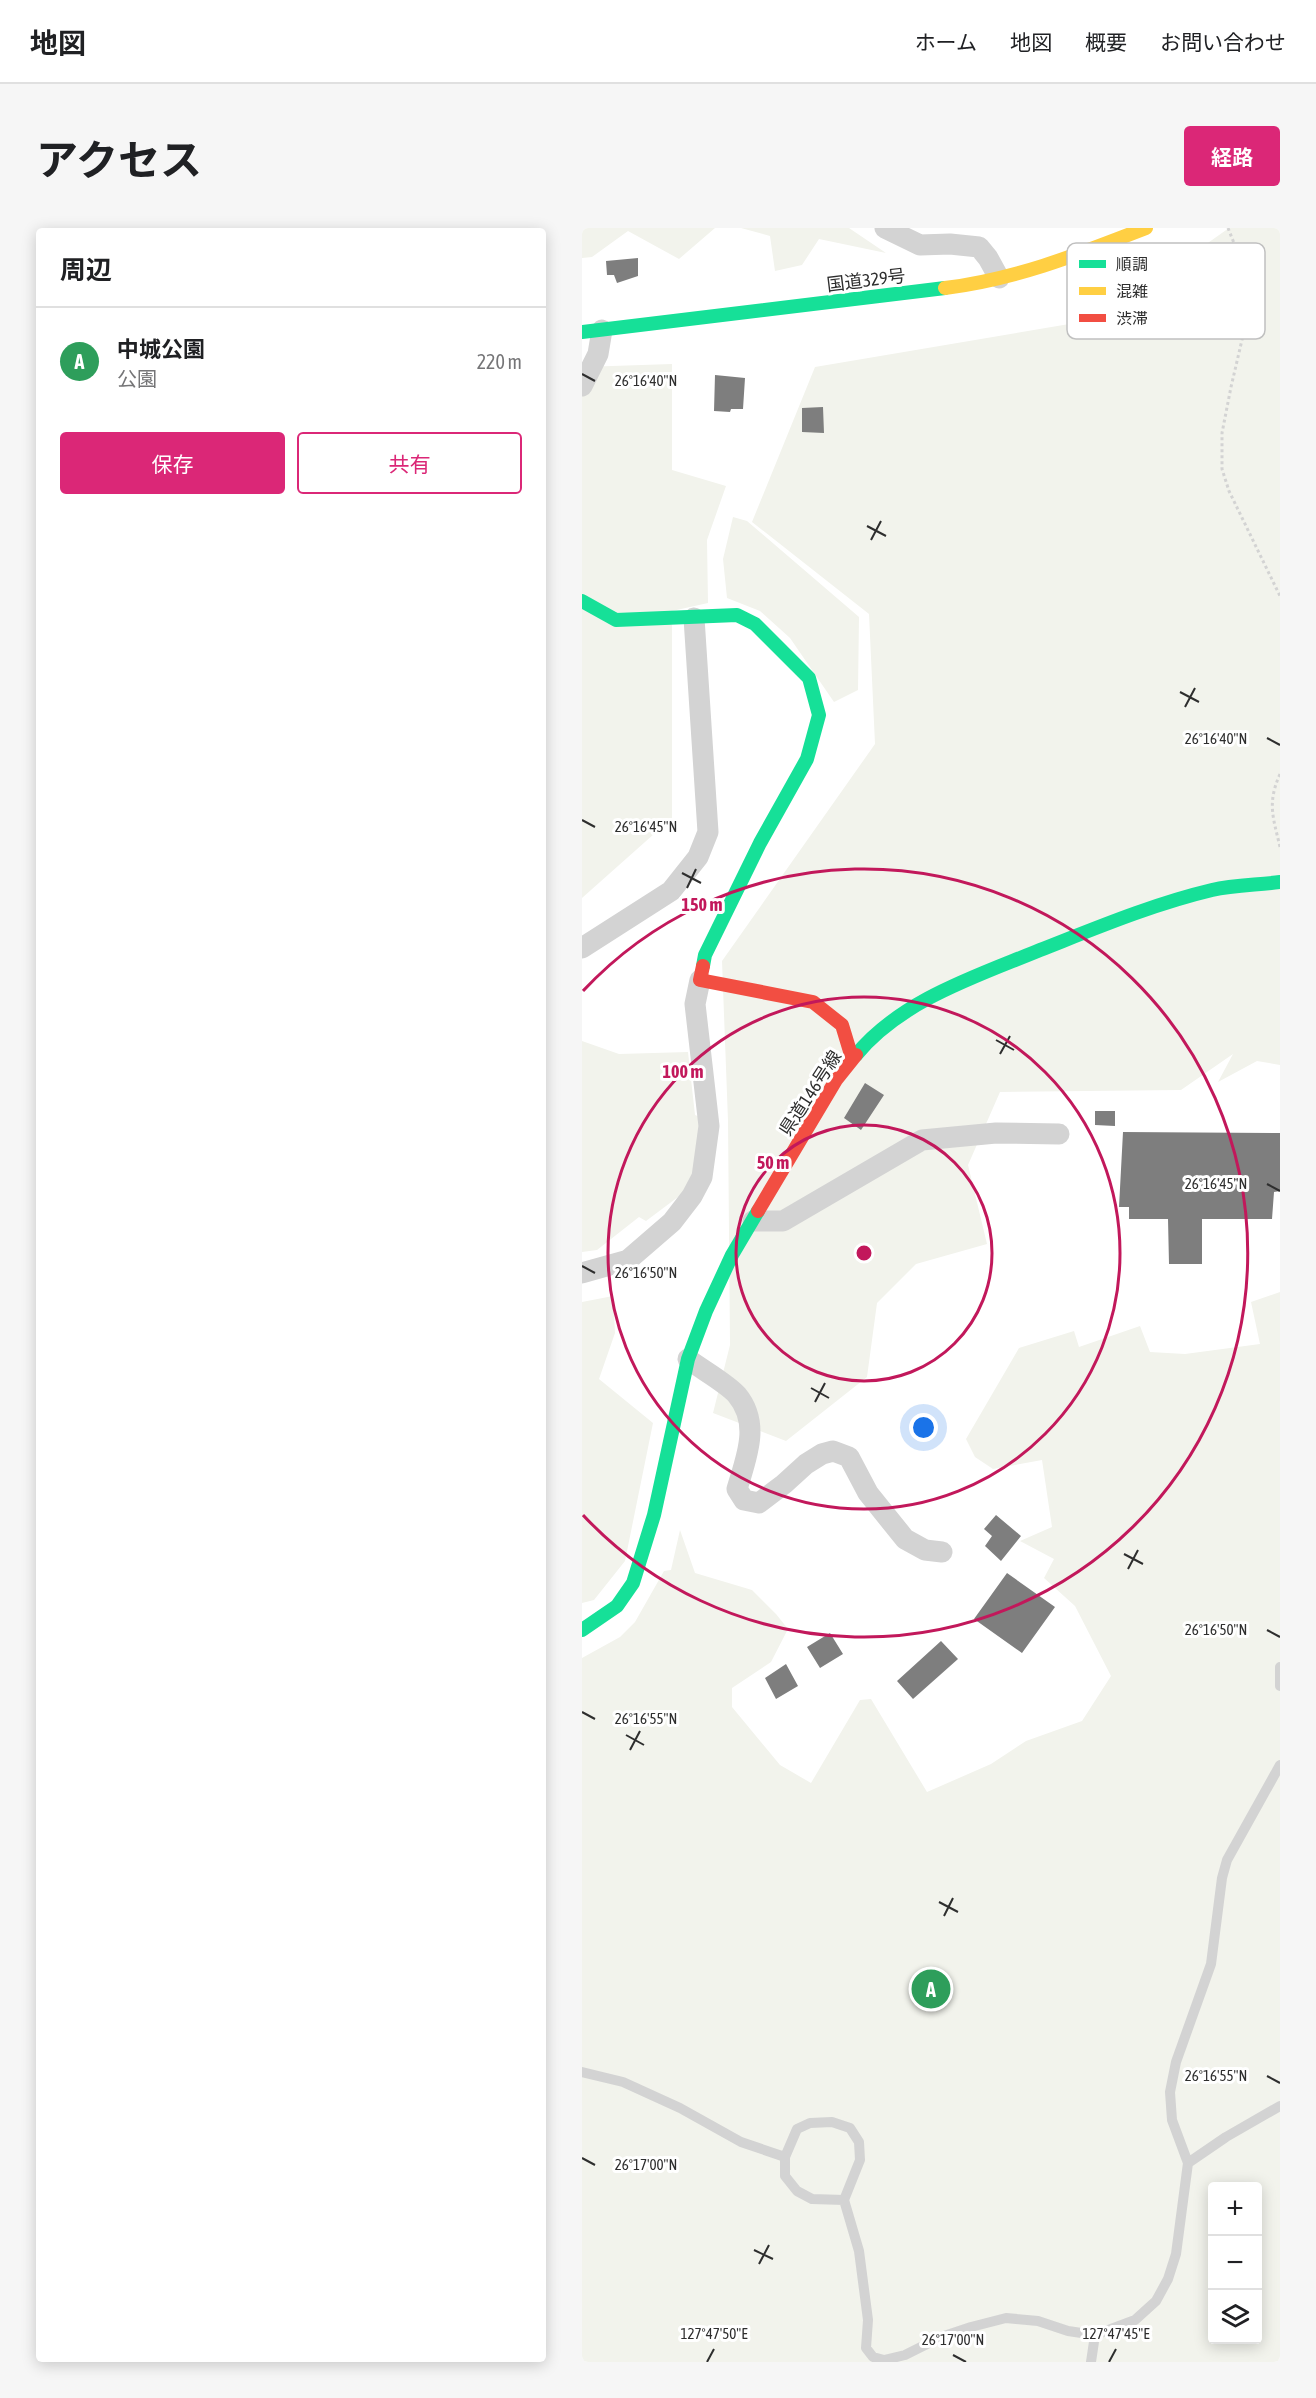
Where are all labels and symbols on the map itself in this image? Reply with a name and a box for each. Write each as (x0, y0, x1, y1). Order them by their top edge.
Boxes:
legend (1067, 243, 1265, 339)
text: 順調 (1116, 255, 1148, 273)
street label: 国道329号 (825, 265, 907, 295)
text: 混雑 (1116, 282, 1148, 300)
text: 渋滞 (1116, 309, 1148, 327)
text: 26°16'40"N (615, 372, 677, 389)
text: 26°16'40"N (1185, 730, 1247, 747)
text: 26°16'45"N (615, 818, 677, 835)
text: 150 m (682, 894, 722, 915)
street label: 県道146号線 (775, 1046, 845, 1140)
text: 100 m (663, 1061, 703, 1082)
text: 50 m (757, 1152, 789, 1173)
text: 26°16'45"N (1185, 1175, 1247, 1192)
centre of rings (854, 1243, 874, 1263)
text: 26°16'50"N (615, 1264, 677, 1281)
your location (909, 1413, 938, 1442)
text: 26°16'50"N (1185, 1621, 1247, 1638)
text: 26°16'55"N (615, 1710, 677, 1727)
pin: A (912, 1966, 950, 2012)
text: 26°16'55"N (1185, 2067, 1247, 2084)
text: 26°17'00"N (615, 2156, 677, 2173)
text: 127°47'50"E (680, 2325, 748, 2342)
text: 127°47'45"E (1082, 2325, 1150, 2342)
text: 26°17'00"N (922, 2331, 984, 2348)

